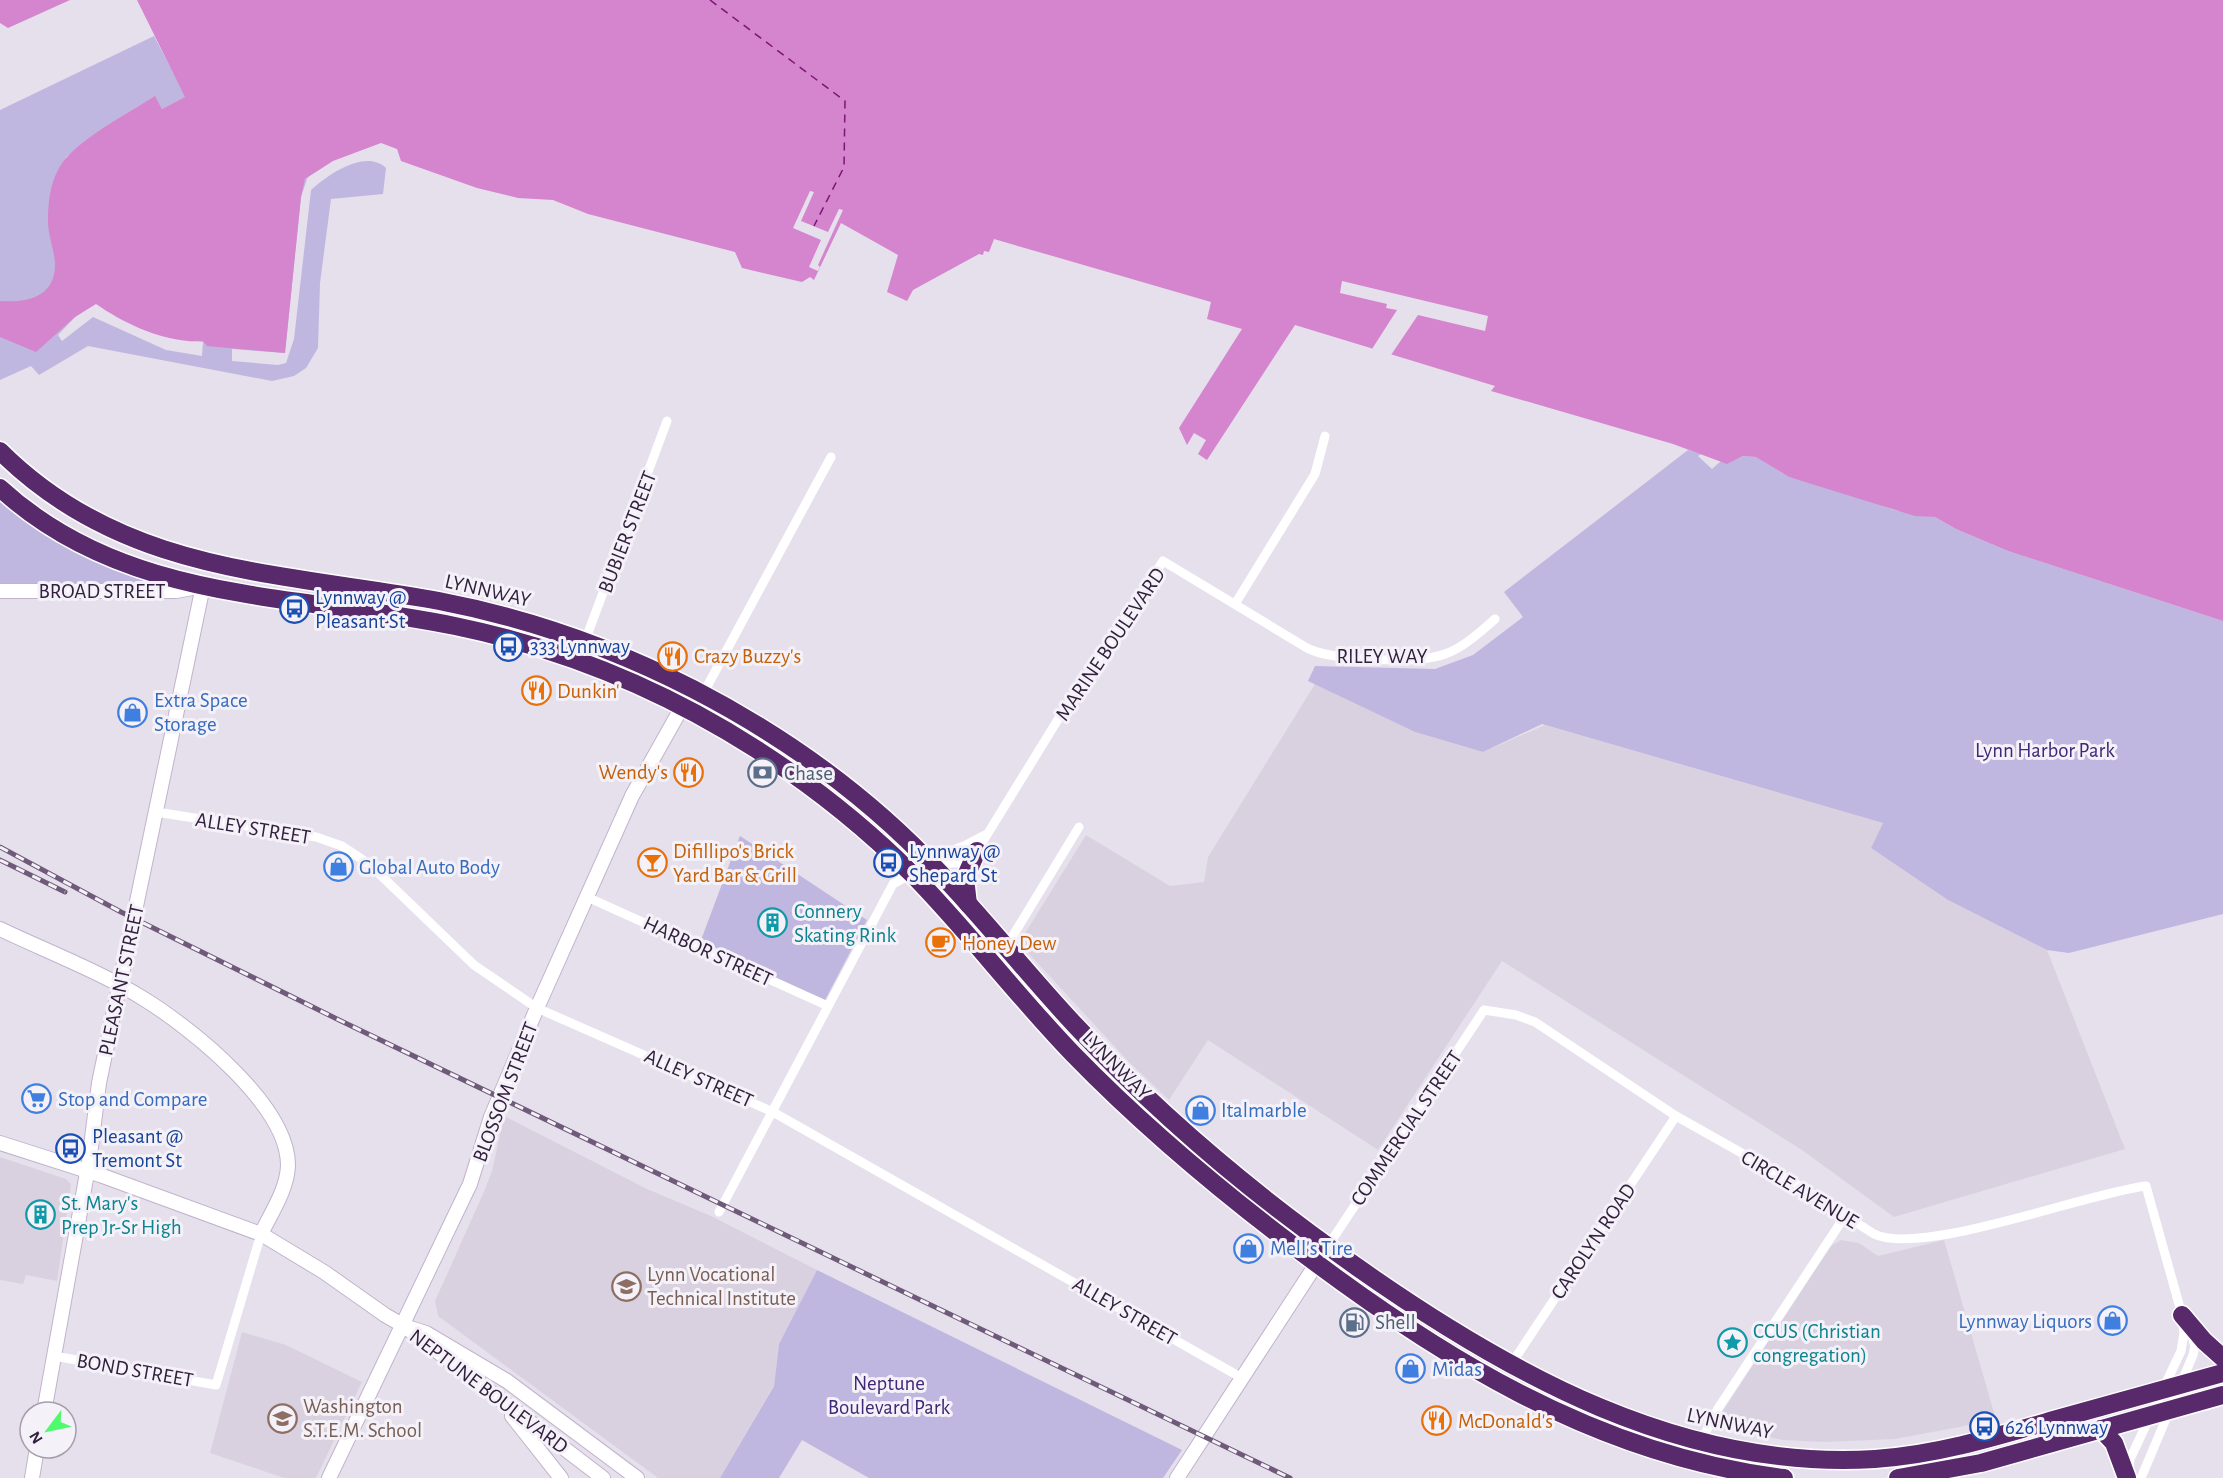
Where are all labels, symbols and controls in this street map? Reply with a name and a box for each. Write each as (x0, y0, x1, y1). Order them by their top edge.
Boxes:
street label: BUBIER STREET (595, 468, 660, 596)
street label: MARINE BOULEVARD (1052, 564, 1169, 724)
street label: LYNNWAY (443, 570, 533, 611)
street label: BROAD STREET (39, 581, 166, 602)
place label: Lynnway @ Pleasant St (315, 587, 406, 632)
bus stop icon: Lynnway @ Pleasant St (278, 593, 310, 625)
bus stop icon: 333 Lynnway (493, 630, 525, 662)
place label: 333 Lynnway (530, 636, 630, 657)
restaurant icon: Crazy Buzzy's (657, 640, 689, 672)
place label: Crazy Buzzy's (694, 646, 801, 667)
street label: RILEY WAY (1336, 646, 1428, 667)
restaurant icon: Dunkin' (520, 675, 552, 707)
place label: Dunkin' (557, 681, 620, 702)
place label: Extra Space Storage (154, 690, 248, 735)
shop icon: Extra Space Storage (117, 696, 149, 728)
park label: Lynn Harbor Park (1975, 740, 2115, 761)
restaurant icon: Wendy's (673, 756, 705, 788)
bank icon: Chase (747, 757, 779, 789)
place label: Wendy's (599, 762, 668, 783)
place label: Chase (784, 763, 833, 784)
street label: ALLEY STREET (194, 809, 312, 848)
place label: Difillipo's Brick Yard Bar & Grill (673, 841, 797, 886)
place label: Lynnway @ Shepard St (909, 841, 1000, 886)
bar icon: Difillipo's Brick Yard Bar & Grill (636, 847, 668, 879)
bus stop icon: Lynnway @ Shepard St (872, 847, 904, 879)
shop icon: Global Auto Body (322, 851, 354, 883)
place label: Global Auto Body (359, 857, 500, 878)
place label: Connery Skating Rink (794, 901, 896, 946)
street label: PLEASANT STREET (95, 903, 148, 1058)
building icon: Connery Skating Rink (757, 907, 789, 939)
street label: HARBOR STREET (640, 912, 776, 991)
cafe icon: Honey Dew (925, 927, 957, 959)
place label: Honey Dew (962, 933, 1056, 954)
street label: BLOSSOM STREET (469, 1019, 542, 1165)
street label: LYNNWAY (1078, 1027, 1155, 1104)
street label: ALLEY STREET (641, 1045, 756, 1112)
street label: COMMERCIAL STREET (1347, 1047, 1466, 1210)
supermarket icon: Stop and Compare (21, 1083, 53, 1115)
place label: Stop and Compare (58, 1089, 207, 1110)
shop icon: Italmarble (1184, 1094, 1216, 1126)
place label: Italmarble (1221, 1100, 1307, 1121)
place label: Pleasant @ Tremont St (92, 1126, 183, 1171)
bus stop icon: Pleasant @ Tremont St (55, 1132, 87, 1164)
street label: CIRCLE AVENUE (1738, 1146, 1862, 1233)
street label: CAROLYN ROAD (1547, 1180, 1640, 1303)
place label: St. Mary's Prep Jr-Sr High (61, 1193, 182, 1238)
building icon: St. Mary's Prep Jr-Sr High (24, 1199, 56, 1231)
shop icon: Mell's Tire (1233, 1232, 1265, 1264)
place label: Mell's Tire (1270, 1238, 1353, 1259)
place label: Lynn Vocational Technical Institute (647, 1264, 796, 1309)
school or university icon: Lynn Vocational Technical Institute (610, 1270, 642, 1302)
street label: ALLEY STREET (1069, 1273, 1180, 1350)
shop icon: Lynnway Liquors (2097, 1305, 2129, 1337)
fuel station icon: Shell (1338, 1306, 1370, 1338)
place label: Lynnway Liquors (1958, 1311, 2092, 1332)
place label: Shell (1375, 1312, 1416, 1333)
place label: CCUS (Christian congregation) (1753, 1321, 1881, 1366)
street label: NEPTUNE BOULEVARD (406, 1325, 572, 1458)
place icon: CCUS (Christian congregation) (1716, 1327, 1748, 1359)
street label: BOND STREET (75, 1350, 195, 1391)
shop icon: Midas (1395, 1353, 1427, 1385)
place label: Midas (1432, 1359, 1482, 1380)
park label: Neptune Boulevard Park (828, 1373, 951, 1418)
place label: Washington S.T.E.M. School (303, 1396, 422, 1441)
north arrow (18, 1400, 78, 1460)
school or university icon: Washington S.T.E.M. School (266, 1402, 298, 1434)
street label: LYNNWAY (1685, 1404, 1775, 1443)
restaurant icon: McDonald's (1421, 1405, 1453, 1437)
place label: McDonald's (1458, 1411, 1553, 1432)
bus stop icon: 626 Lynnway (1968, 1411, 2000, 1443)
place label: 626 Lynnway (2005, 1417, 2108, 1438)
text: N (26, 1428, 46, 1446)

